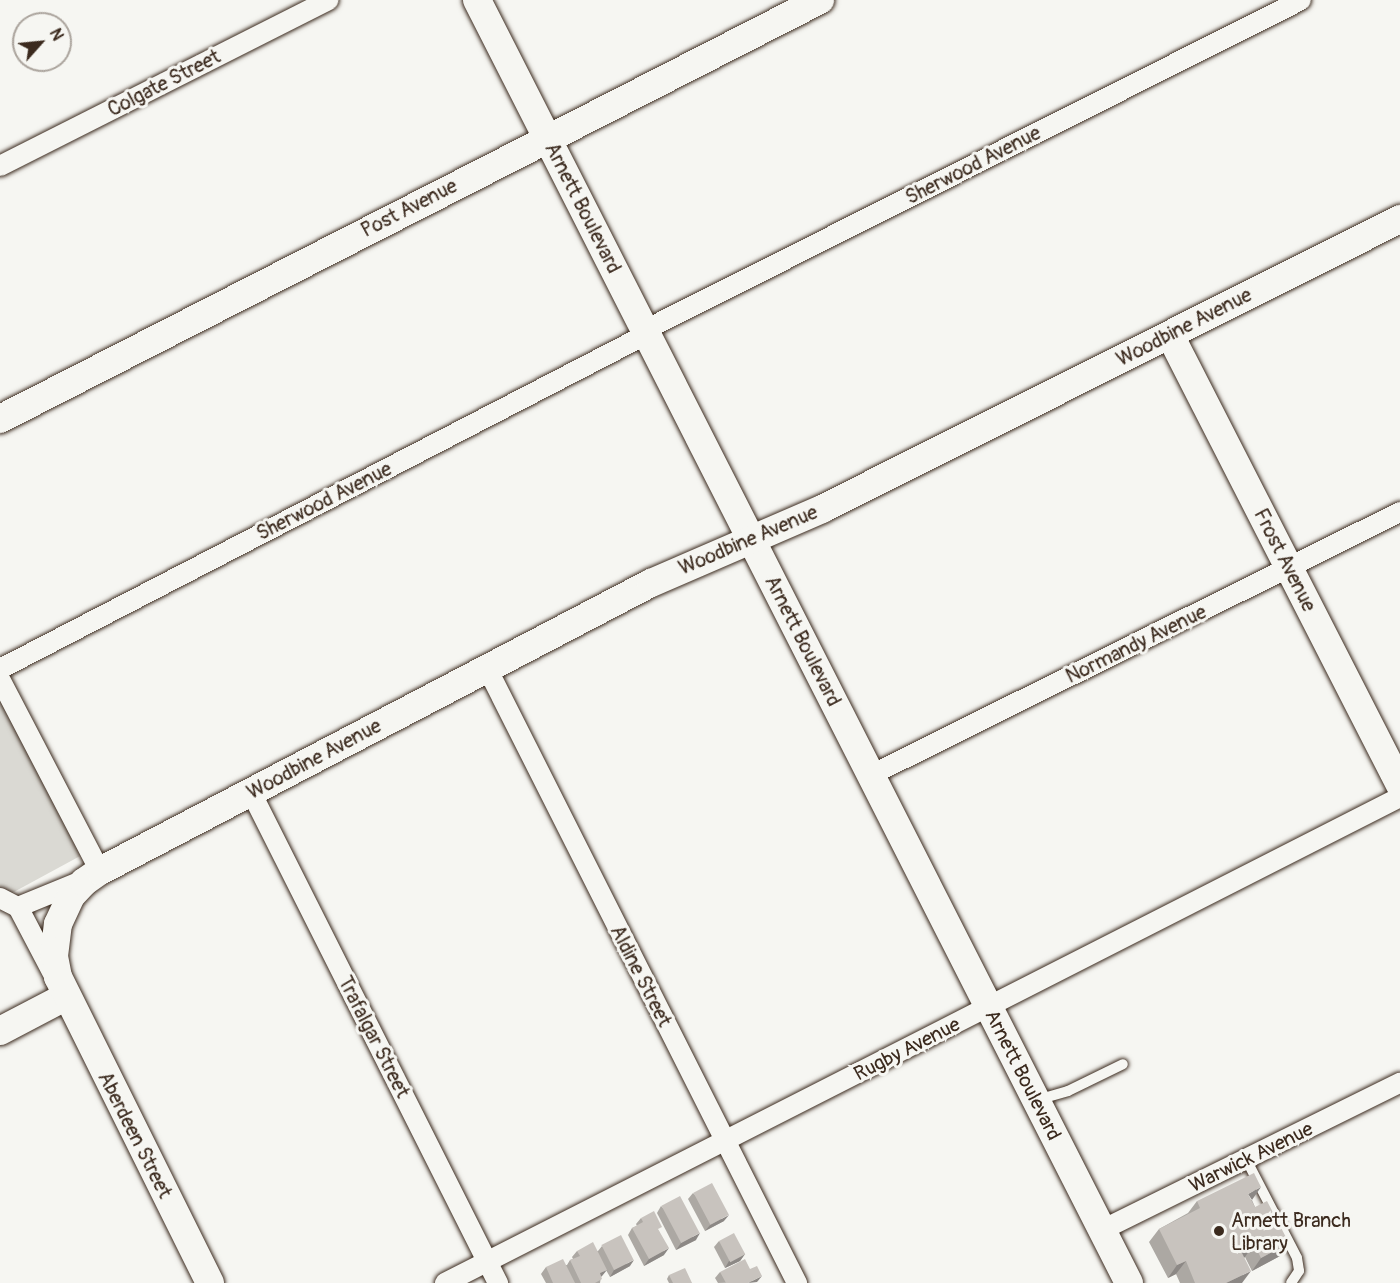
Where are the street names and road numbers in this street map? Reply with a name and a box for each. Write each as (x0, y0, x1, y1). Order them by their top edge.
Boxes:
street label: Colgate Street (104, 44, 224, 122)
street label: Sherwood Avenue (901, 121, 1045, 209)
street label: Arnett Boulevard (540, 139, 626, 277)
street label: Post Avenue (357, 174, 461, 242)
street label: Woodbine Avenue (1112, 283, 1256, 371)
street label: Sherwood Avenue (252, 457, 396, 545)
street label: Woodbine Avenue (675, 500, 821, 580)
street label: Frost Avenue (1249, 505, 1321, 615)
street label: Arnett Boulevard (760, 572, 846, 710)
street label: Normandy Avenue (1062, 600, 1210, 688)
street label: Woodbine Avenue (243, 714, 385, 804)
street label: Aldine Street (605, 921, 677, 1031)
street label: Trafalgar Street (333, 972, 415, 1102)
street label: Arnett Boulevard (980, 1006, 1066, 1144)
street label: Rugby Avenue (850, 1012, 964, 1086)
street label: Aberdeen Street (93, 1068, 177, 1202)
street label: Warwick Avenue (1185, 1117, 1317, 1197)

